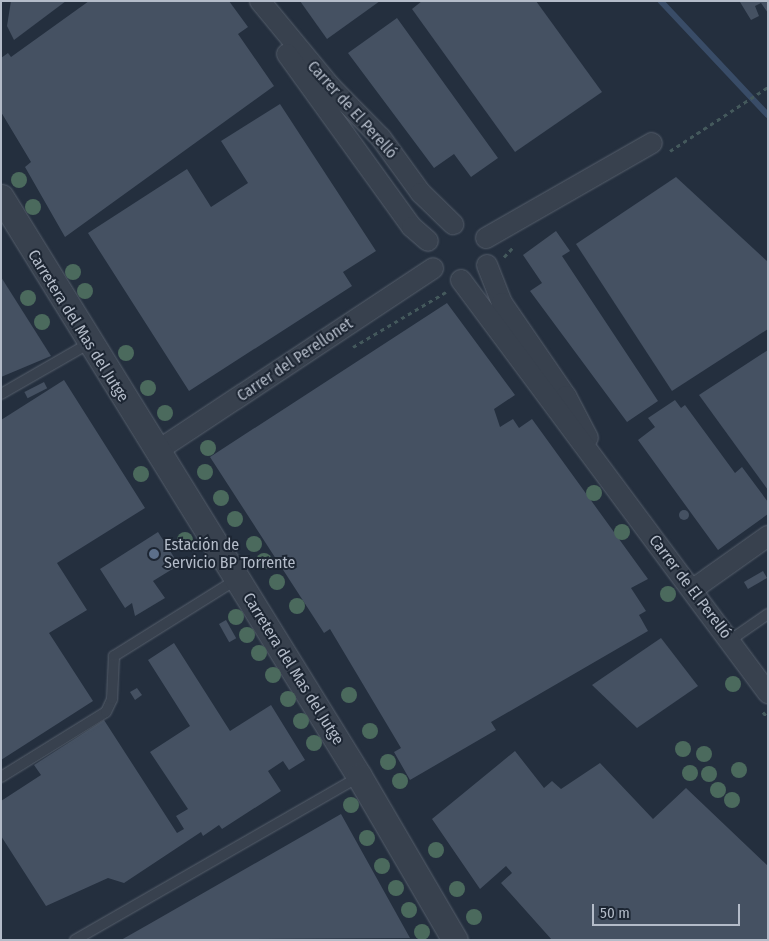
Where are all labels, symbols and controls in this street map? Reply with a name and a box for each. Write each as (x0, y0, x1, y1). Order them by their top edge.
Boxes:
street label: Carrer de El Perelló (303, 57, 401, 163)
street label: Carretera del Mas del Jutge (23, 246, 133, 406)
street label: Carrer del Perellonet (233, 314, 357, 406)
street label: Carrer de El Perelló (645, 531, 735, 643)
place label: Estación de Servicio BP Torrente (164, 535, 295, 573)
marker: Estación de Servicio BP Torrente (148, 548, 160, 560)
street label: Carretera del Mas del Jutge (238, 589, 348, 749)
scale bar (594, 894, 742, 926)
text: 50 m (600, 904, 630, 922)

